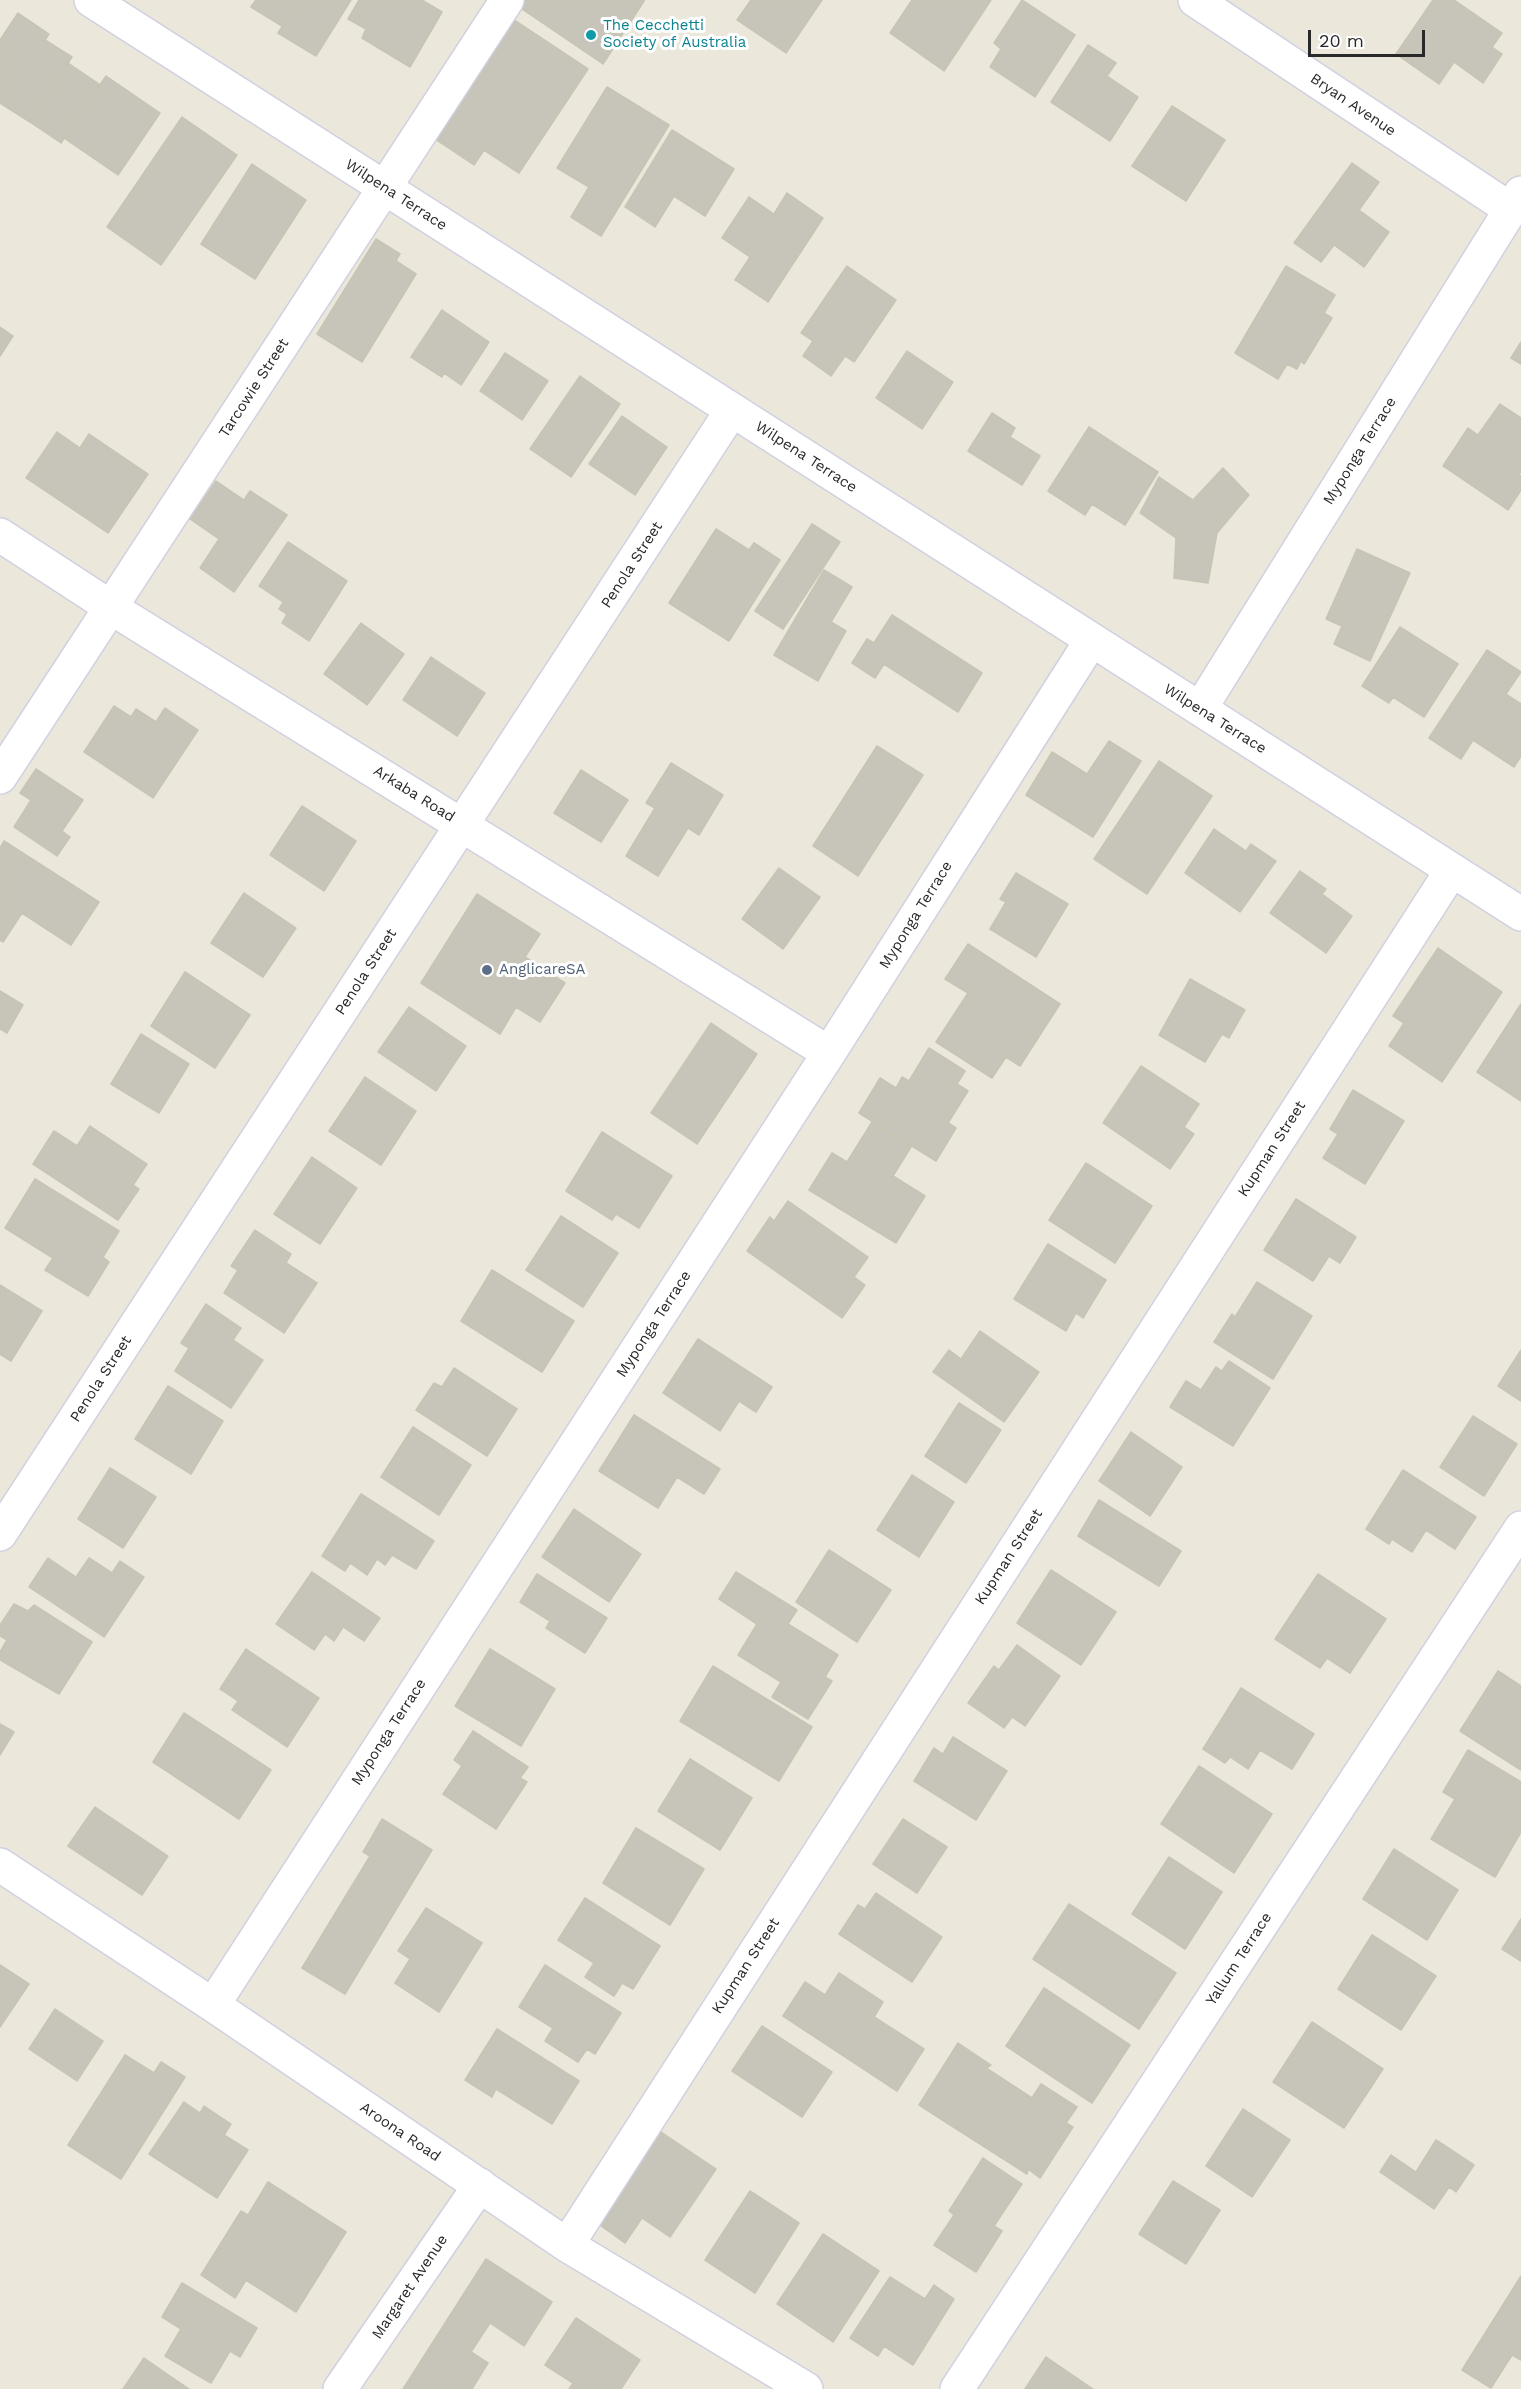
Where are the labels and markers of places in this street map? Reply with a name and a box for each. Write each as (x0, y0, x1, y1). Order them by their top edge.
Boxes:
place label: The Cecchetti Society of Australia (603, 17, 746, 52)
marker: The Cecchetti Society of Australia (584, 28, 598, 42)
place label: AnglicareSA (499, 961, 585, 979)
marker: AnglicareSA (480, 963, 494, 977)

